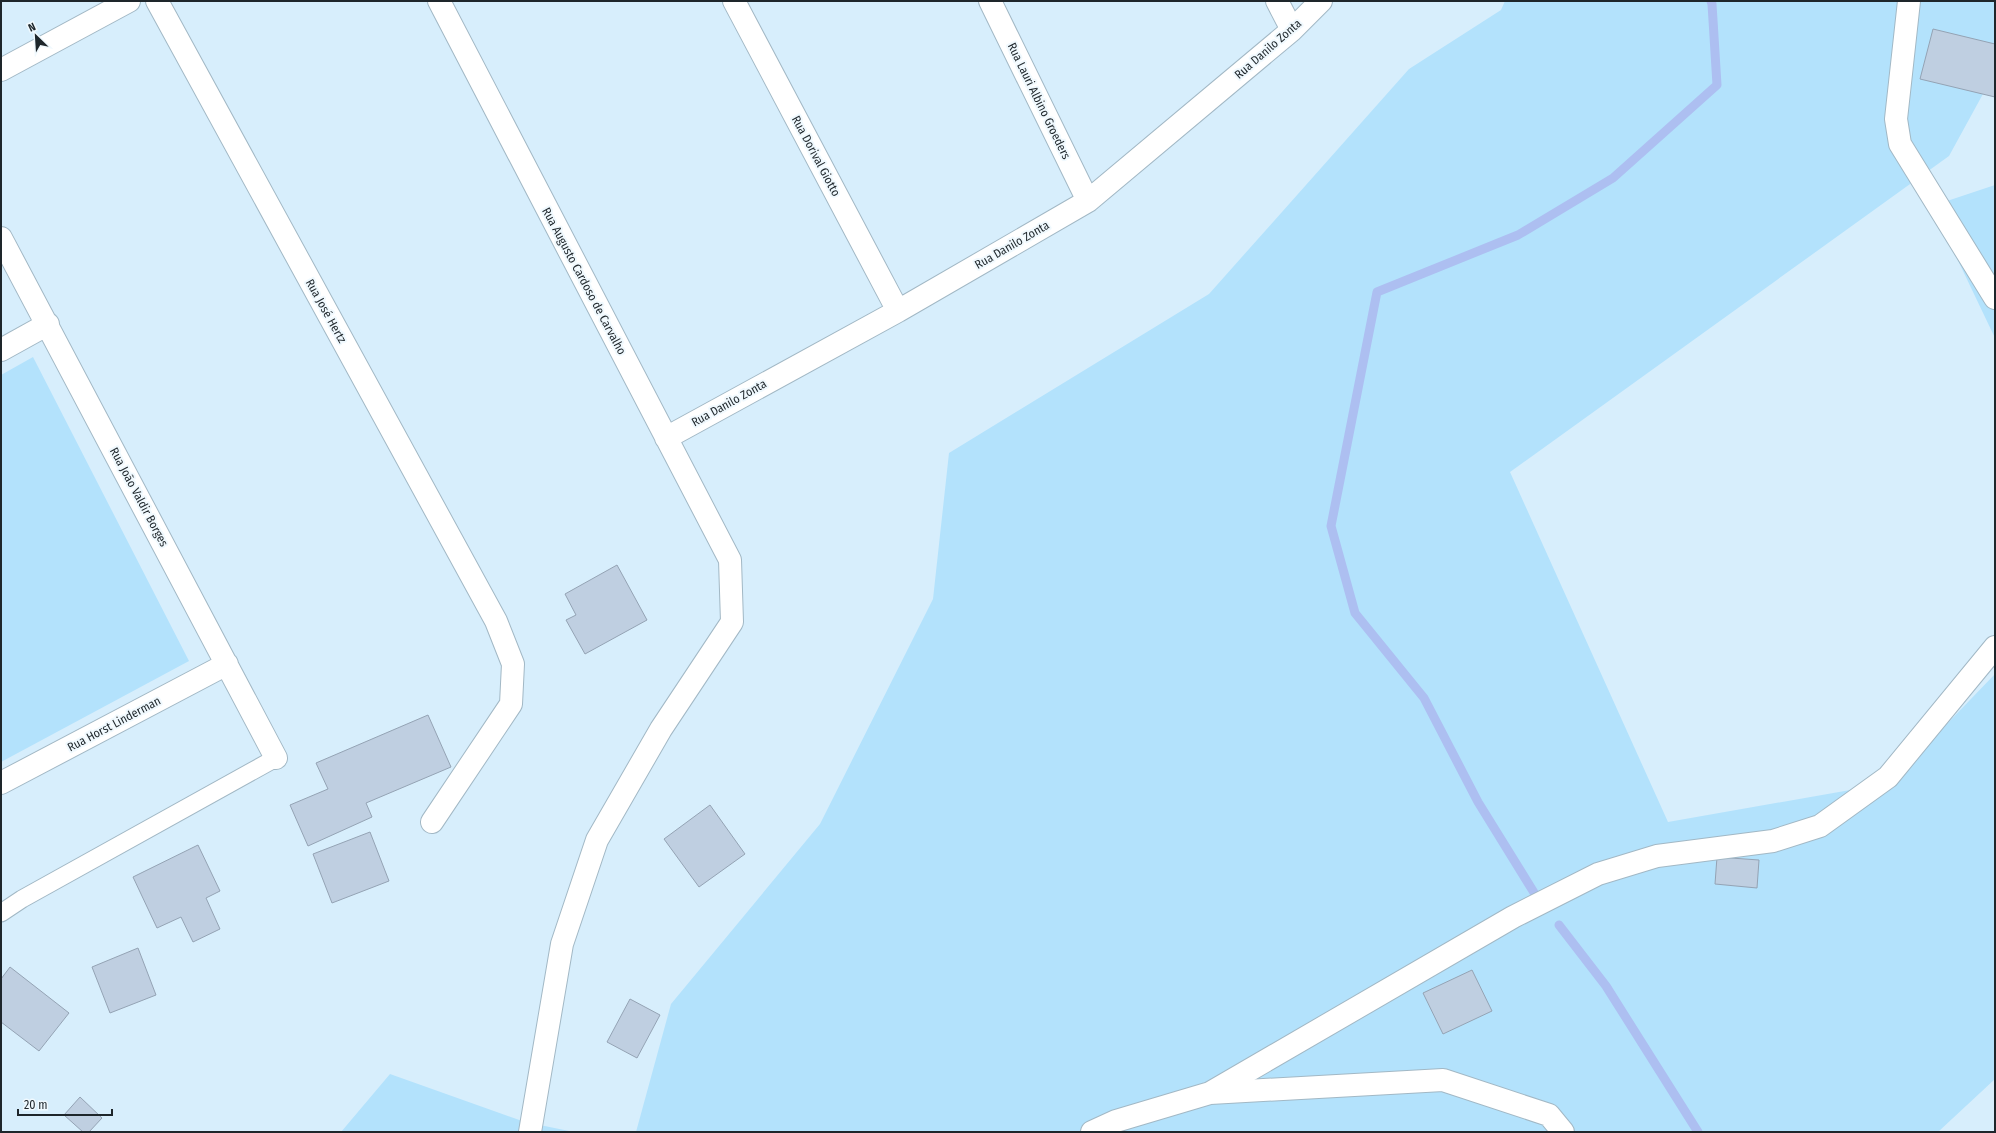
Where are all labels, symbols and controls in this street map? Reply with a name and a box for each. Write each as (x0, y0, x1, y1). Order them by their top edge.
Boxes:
north arrow (16, 16, 56, 56)
street label: Rua Danilo Zonta (1232, 16, 1304, 82)
text: N (26, 20, 38, 35)
street label: Rua Lauri Albino Groeders (1005, 41, 1073, 161)
street label: Rua Dorival Giotto (789, 113, 843, 199)
street label: Rua Augusto Cardoso de Carvalho (539, 205, 629, 357)
street label: Rua Danilo Zonta (972, 218, 1052, 272)
street label: Rua José Hertz (303, 277, 349, 346)
street label: Rua Danilo Zonta (689, 377, 769, 429)
street label: Rua João Valdir Borges (107, 445, 171, 549)
street label: Rua Horst Linderman (65, 693, 163, 755)
scale bar (18, 1091, 112, 1117)
text: 20 m (24, 1098, 48, 1112)

